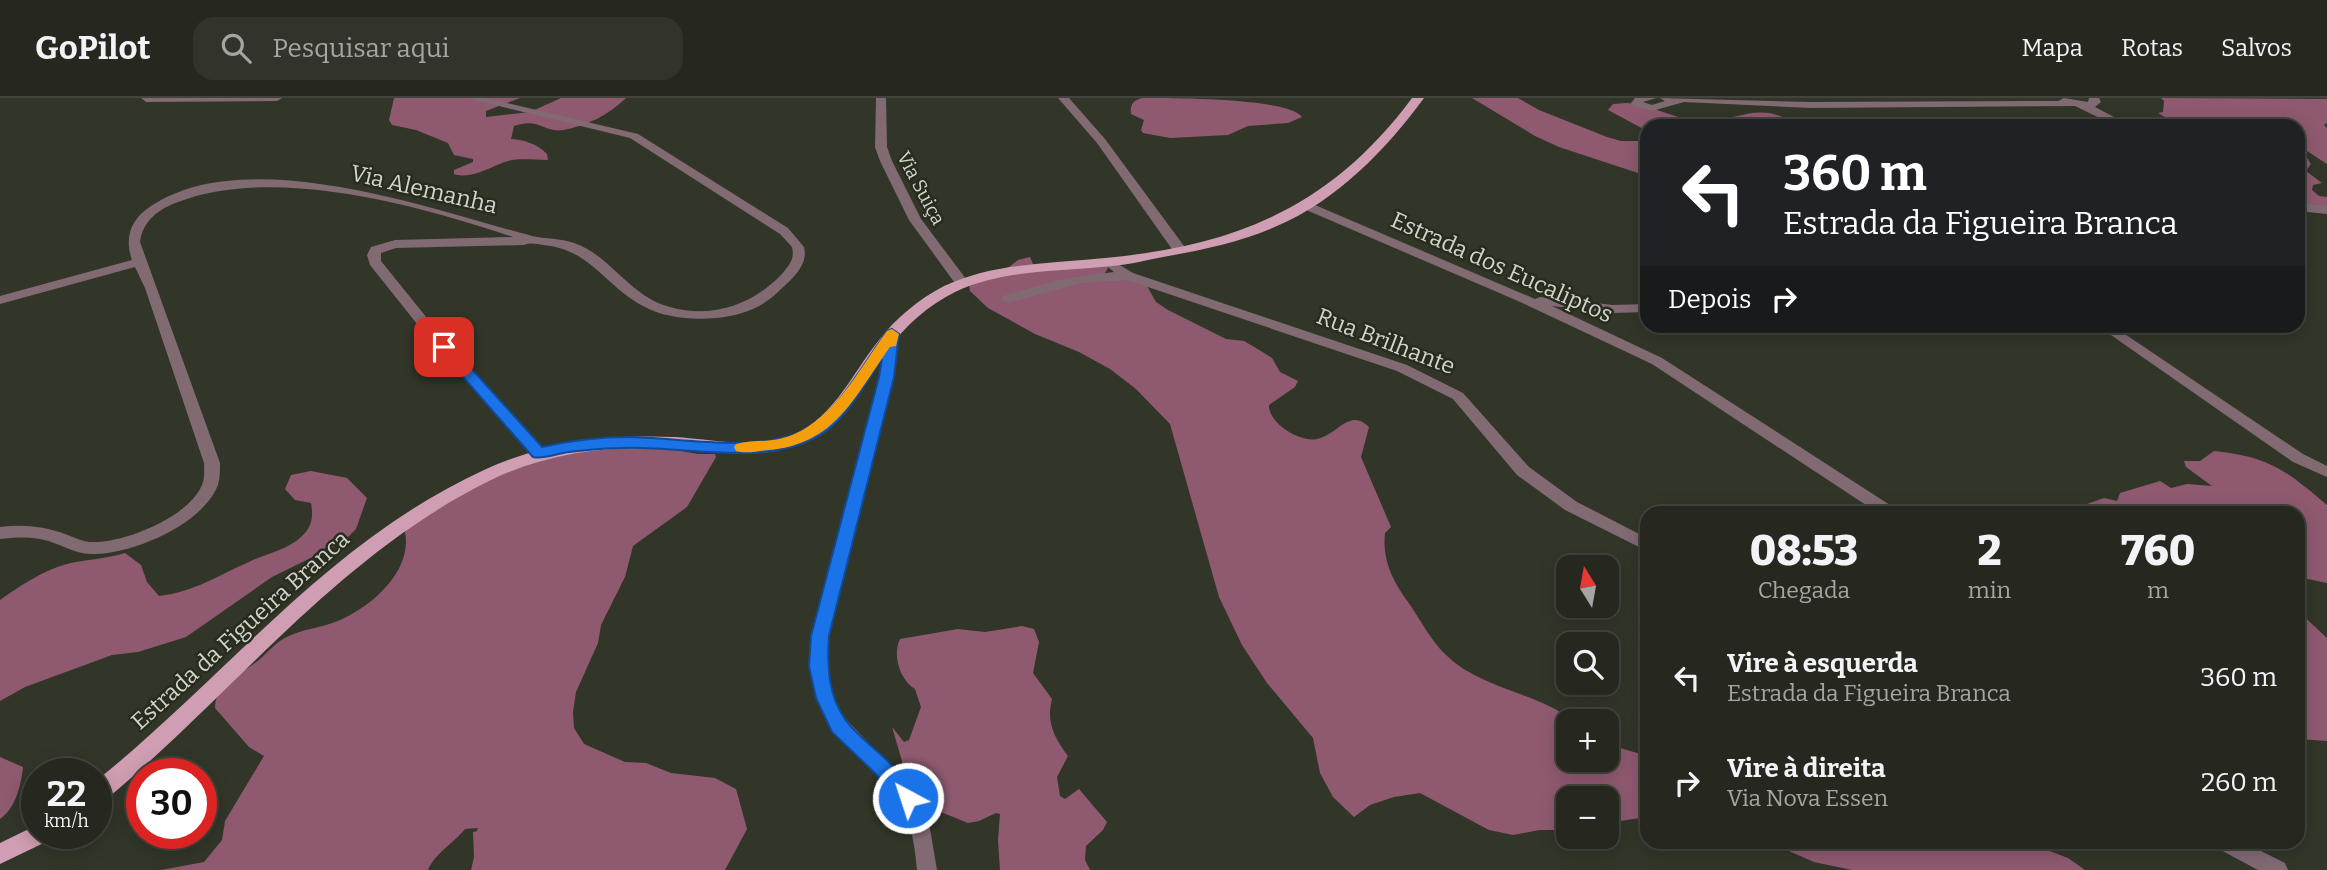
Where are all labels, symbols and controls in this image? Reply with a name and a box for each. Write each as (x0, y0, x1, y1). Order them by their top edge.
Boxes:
search box (193, 17, 683, 80)
text: GoPilot (35, 28, 151, 68)
icon: search (217, 29, 255, 67)
text: Pesquisar aqui (273, 33, 450, 64)
text: Mapa (2021, 34, 2083, 62)
text: Rotas (2121, 34, 2183, 62)
text: Salvos (2221, 34, 2292, 62)
text: 360 m (1783, 144, 1927, 203)
street label: Via Suiça (892, 147, 950, 229)
icon: left (1668, 147, 1759, 238)
street label: Via Alemanha (348, 159, 501, 220)
text: Estrada da Figueira Branca (1783, 204, 2178, 242)
street label: Estrada dos Eucaliptos (1387, 205, 1617, 329)
icon: right (1765, 280, 1803, 318)
text: Depois (1668, 284, 1751, 315)
street label: Rua Brilhante (1313, 302, 1459, 380)
pin (414, 317, 474, 377)
icon: arrive (425, 328, 463, 366)
street label: Estrada da Figueira Branca (125, 524, 355, 735)
text: 08:53 (1750, 526, 1858, 576)
text: 2 (1977, 526, 2002, 576)
text: 760 (2121, 526, 2195, 576)
north arrow (1556, 555, 1619, 618)
map controls (1556, 555, 1619, 849)
text: Chegada (1758, 576, 1850, 604)
text: min (1968, 576, 2011, 604)
text: m (2147, 576, 2169, 604)
button: search (1556, 632, 1619, 695)
text: Vire à esquerda (1727, 648, 1918, 679)
icon: left (1668, 659, 1706, 697)
text: 360 m (2200, 662, 2277, 693)
text: Estrada da Figueira Branca (1727, 679, 2011, 707)
button: + (1556, 709, 1619, 772)
text: Vire à direita (1727, 753, 1886, 784)
speed limit sign: 30 (126, 758, 217, 849)
position arrow (871, 761, 945, 835)
icon: right (1668, 764, 1706, 802)
text: 260 m (2201, 767, 2277, 798)
text: 22 (47, 773, 86, 815)
text: Via Nova Essen (1727, 784, 1888, 812)
button: − (1556, 786, 1619, 849)
text: km/h (44, 810, 89, 832)

